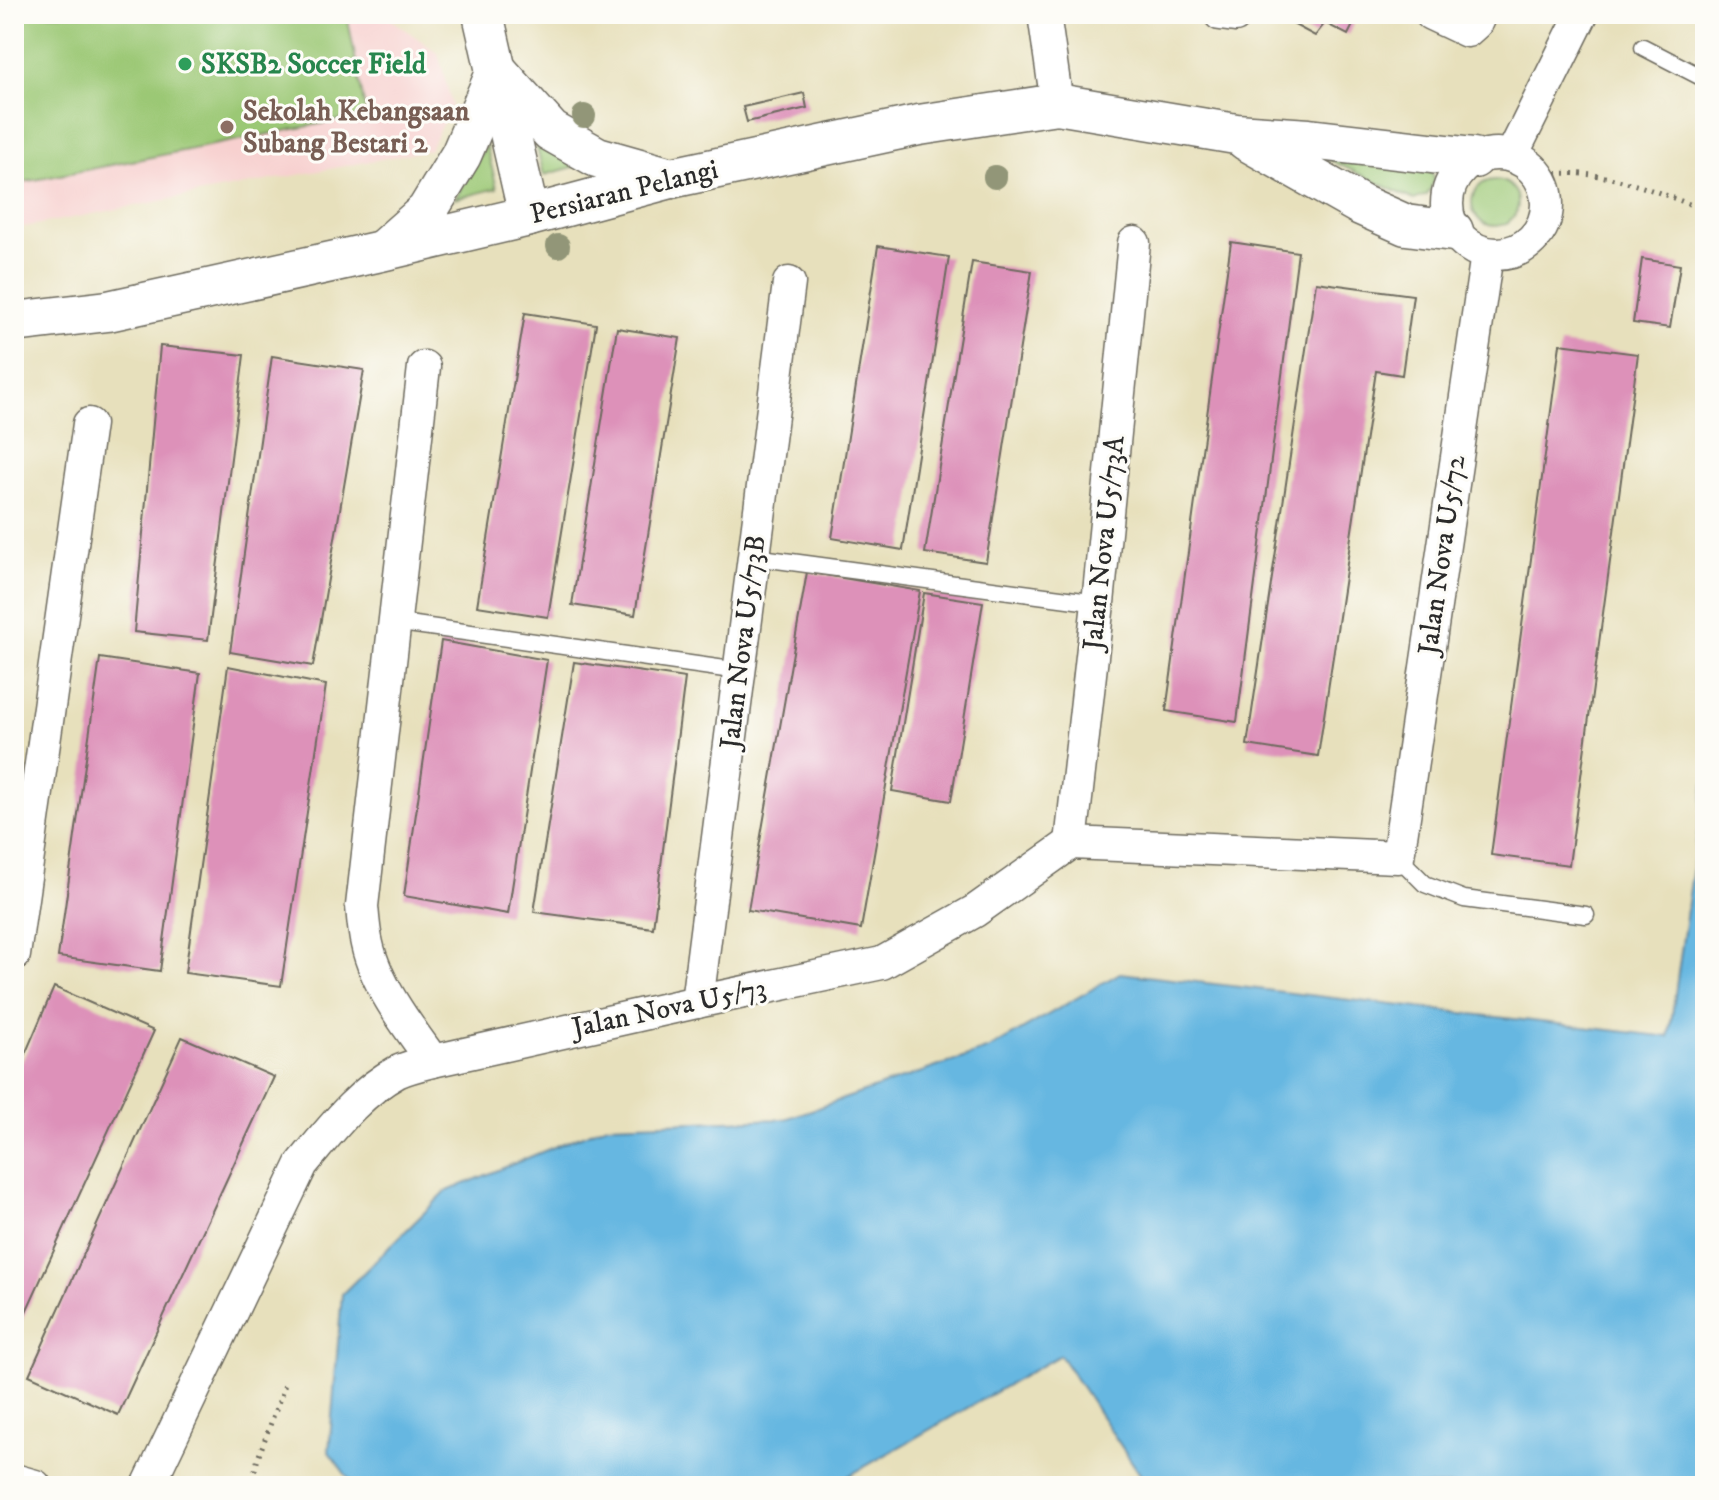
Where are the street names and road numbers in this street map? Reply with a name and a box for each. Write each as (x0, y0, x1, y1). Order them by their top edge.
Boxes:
street label: Persiaran Pelangi (526, 152, 722, 232)
street label: Jalan Nova U5/73A (1075, 433, 1133, 655)
street label: Jalan Nova U5/72 (1410, 453, 1473, 660)
street label: Jalan Nova U5/73B (712, 533, 773, 754)
street label: Jalan Nova U5/73 (566, 970, 769, 1046)

